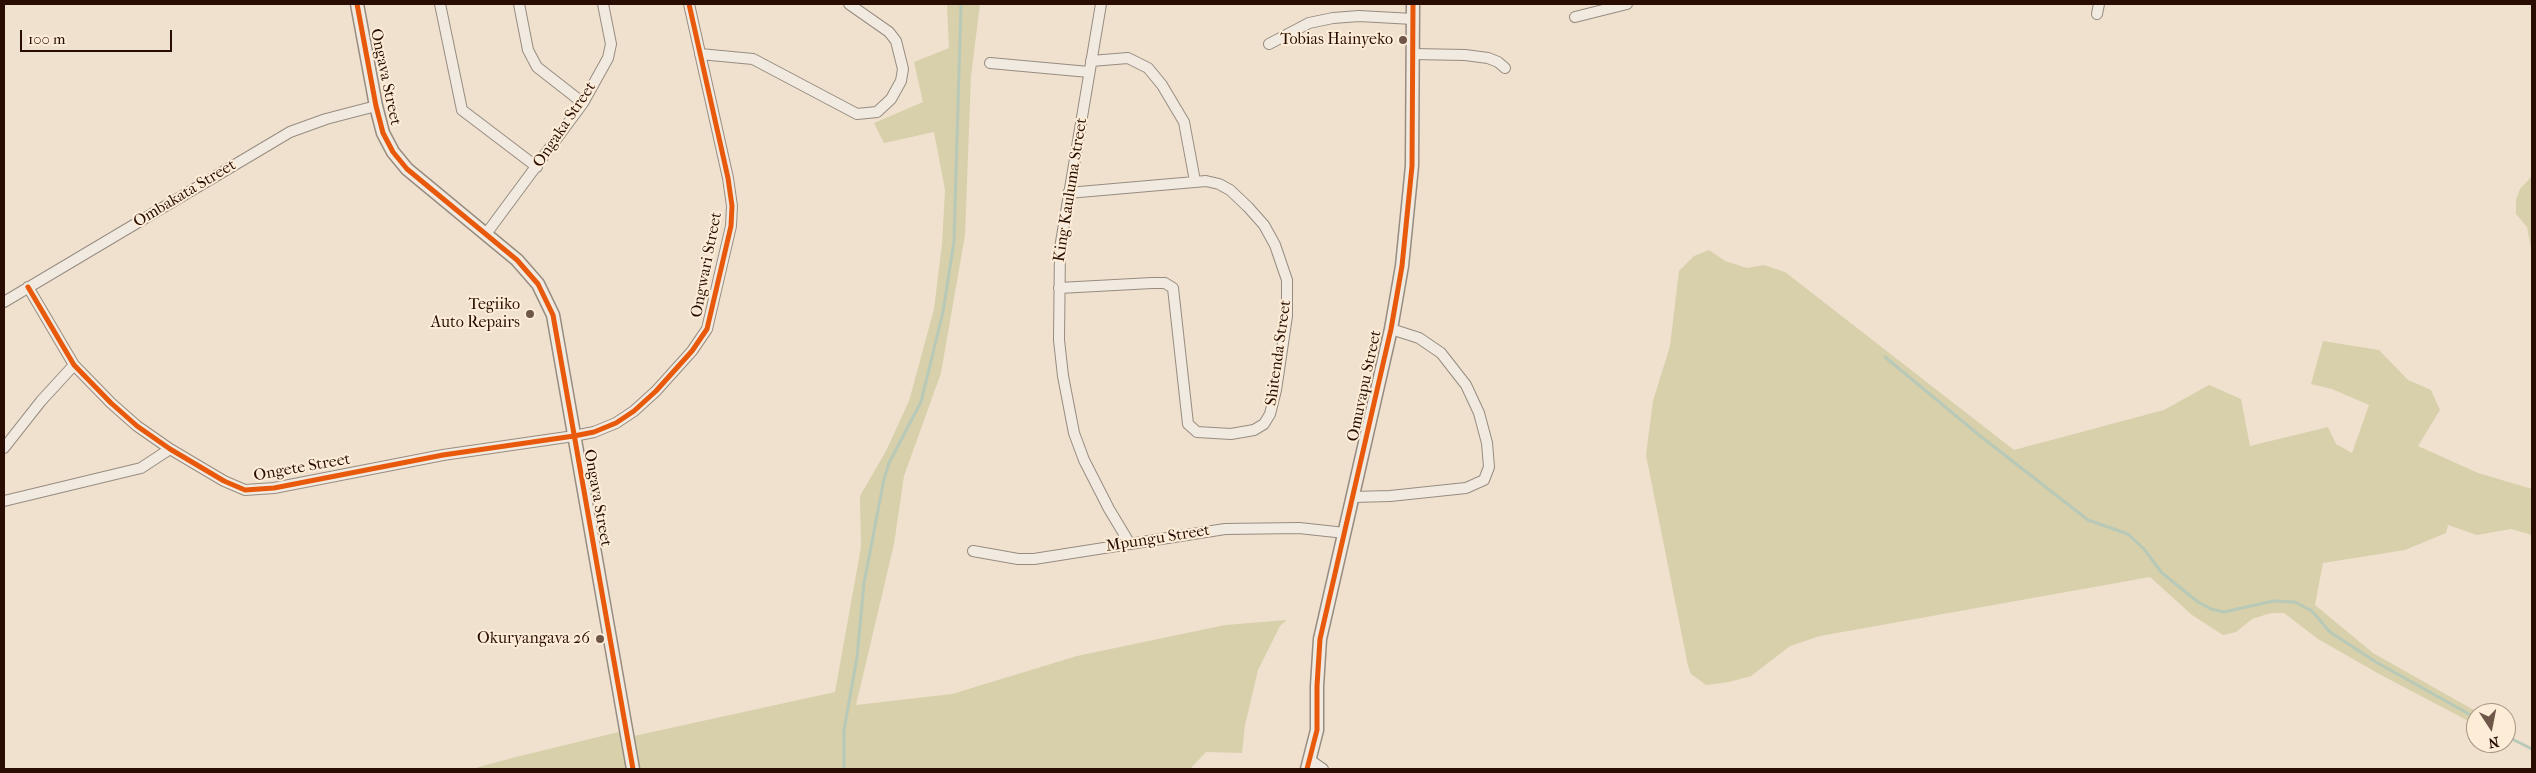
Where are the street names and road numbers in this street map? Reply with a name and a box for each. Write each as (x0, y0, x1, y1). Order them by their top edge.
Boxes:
street label: Ongava Street (365, 27, 405, 127)
street label: Ongaka Street (529, 79, 601, 171)
street label: King Kauluma Street (1050, 117, 1092, 263)
street label: Ombakata Street (130, 156, 240, 232)
street label: Ongwari Street (687, 211, 727, 319)
street label: Shitenda Street (1262, 299, 1296, 407)
street label: Omuvapu Street (1344, 329, 1386, 443)
street label: Ongava Street (579, 448, 615, 548)
street label: Ongete Street (252, 450, 352, 486)
street label: Mpungu Street (1105, 521, 1211, 557)

